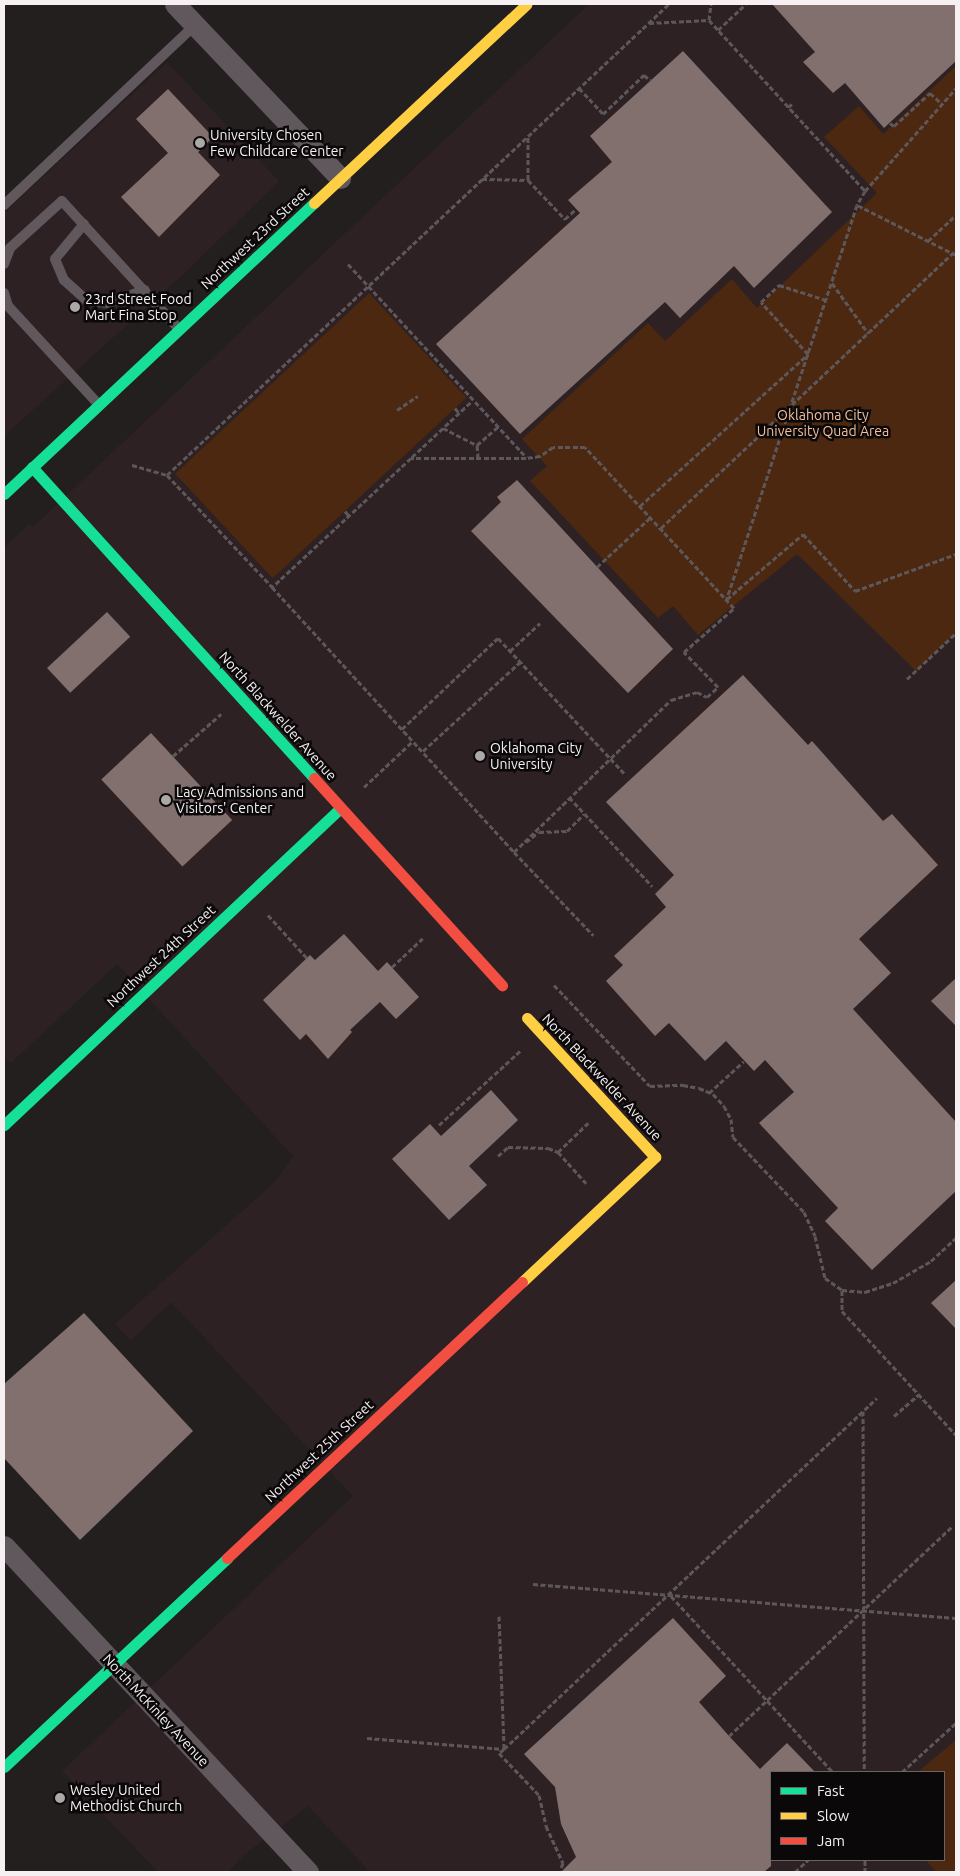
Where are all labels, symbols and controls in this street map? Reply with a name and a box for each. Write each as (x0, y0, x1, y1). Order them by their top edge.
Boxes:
place label: University Chosen Few Childcare Center (210, 127, 344, 160)
marker: University Chosen Few Childcare Center (194, 137, 206, 149)
street label: Northwest 23rd Street (197, 183, 313, 293)
place label: 23rd Street Food Mart Fina Stop (85, 291, 192, 324)
marker: 23rd Street Food Mart Fina Stop (69, 301, 81, 313)
park label: Oklahoma City University Quad Area (757, 407, 889, 440)
street label: North Blackwelder Avenue (216, 648, 340, 784)
place label: Oklahoma City University (490, 740, 582, 772)
marker: Oklahoma City University (474, 750, 486, 762)
place label: Lacy Admissions and Visitors' Center (176, 784, 304, 816)
marker: Lacy Admissions and Visitors' Center (160, 794, 172, 806)
street label: Northwest 24th Street (103, 901, 219, 1011)
street label: North Blackwelder Avenue (539, 1010, 665, 1144)
street label: Northwest 25th Street (261, 1396, 377, 1506)
street label: North McKinley Avenue (100, 1650, 212, 1770)
legend (770, 1771, 945, 1861)
place label: Wesley United Methodist Church (70, 1782, 182, 1814)
text: Fast (817, 1782, 844, 1799)
marker: Wesley United Methodist Church (54, 1792, 66, 1804)
text: Slow (817, 1807, 849, 1824)
text: Jam (817, 1832, 845, 1849)

